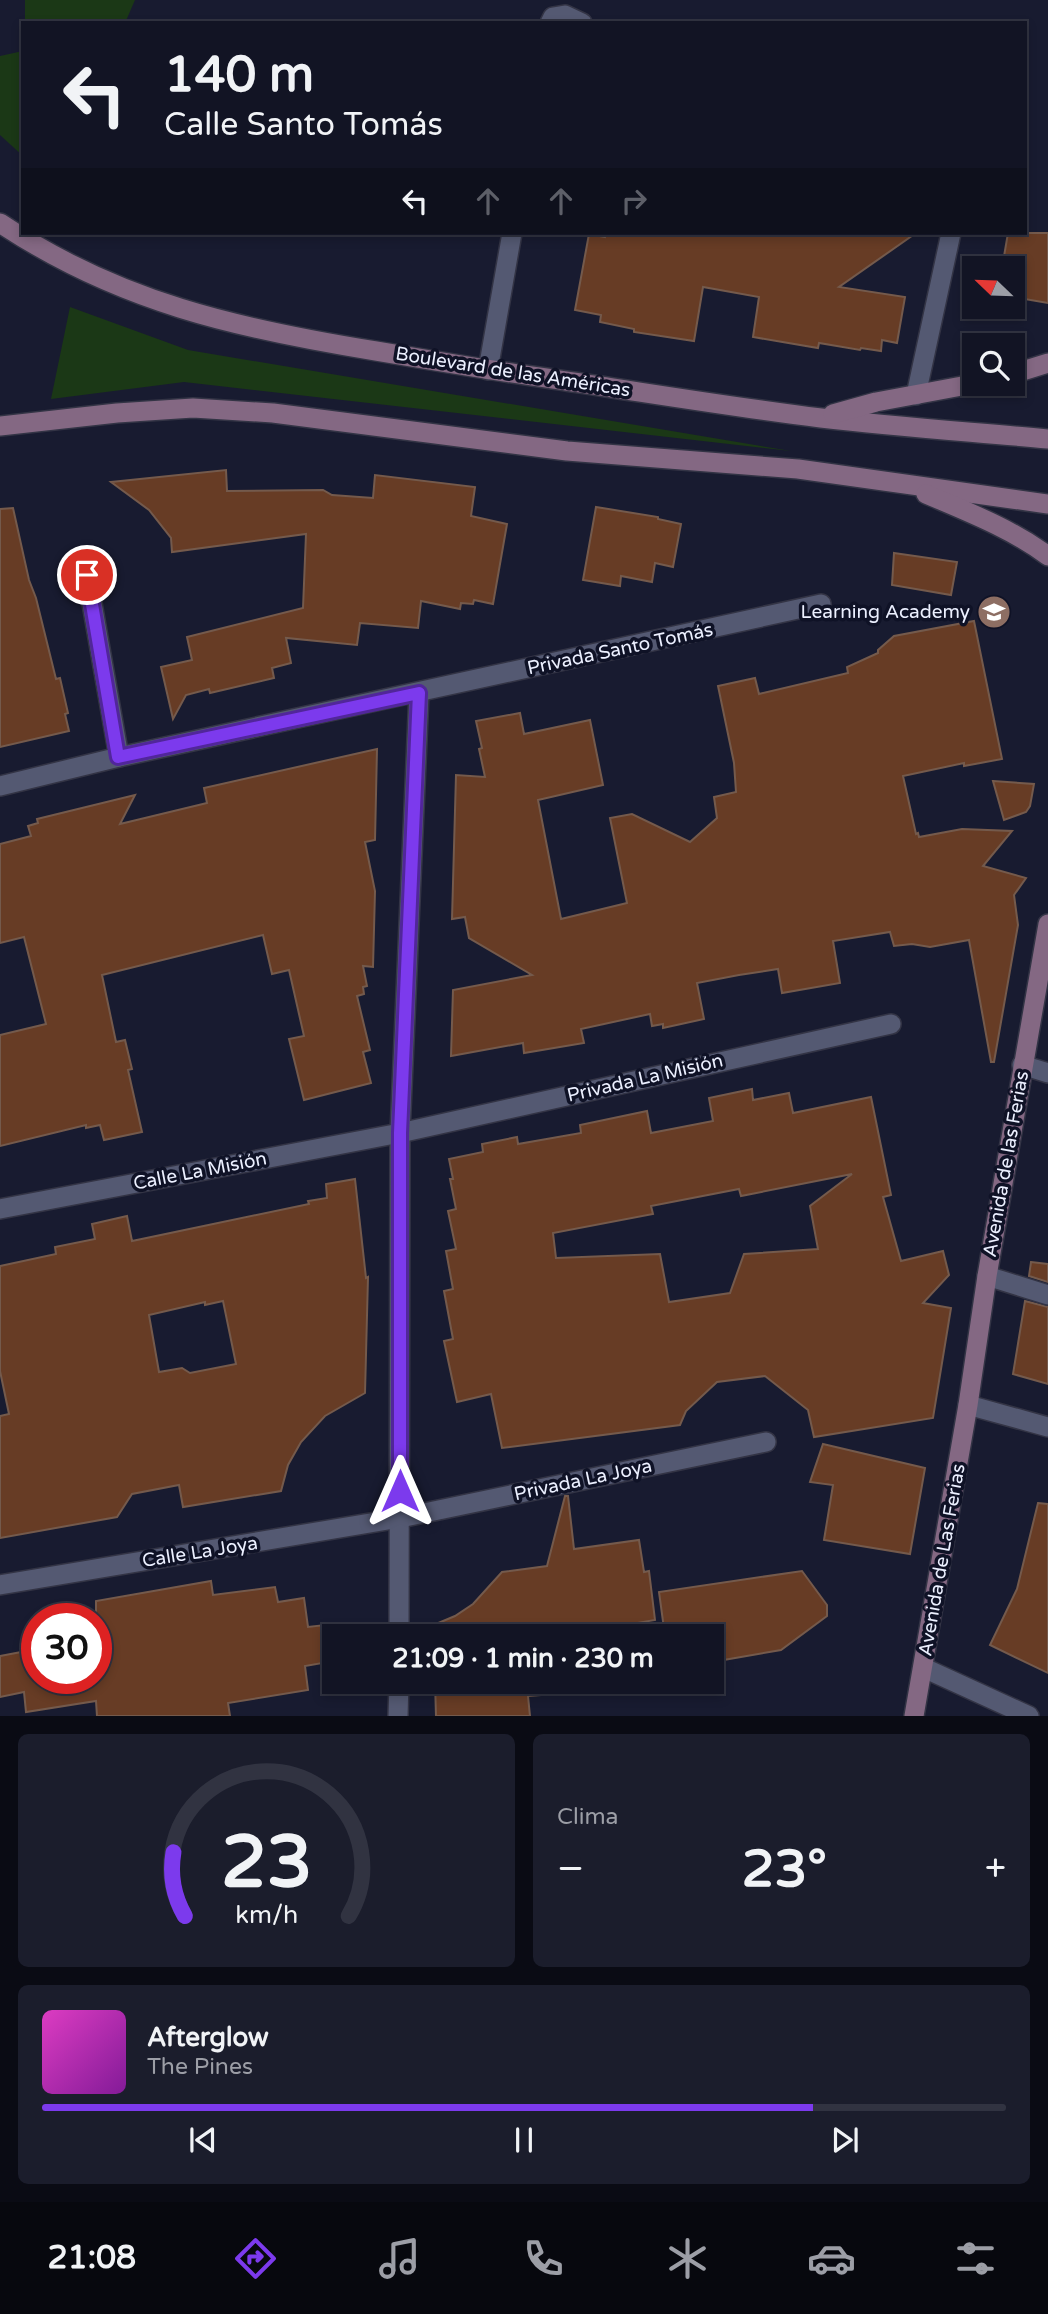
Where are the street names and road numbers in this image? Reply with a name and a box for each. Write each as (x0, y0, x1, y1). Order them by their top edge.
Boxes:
street label: Boulevard de las Américas (394, 343, 632, 401)
street label: Privada Santo Tomás (525, 619, 715, 679)
street label: Privada La Misión (565, 1049, 725, 1107)
street label: Avenida de las Ferias (979, 1069, 1033, 1259)
street label: Calle La Misión (131, 1147, 269, 1195)
street label: Privada La Joya (512, 1455, 654, 1505)
street label: Avenida de Las Ferias (914, 1462, 970, 1658)
street label: Calle La Joya (141, 1532, 259, 1572)

